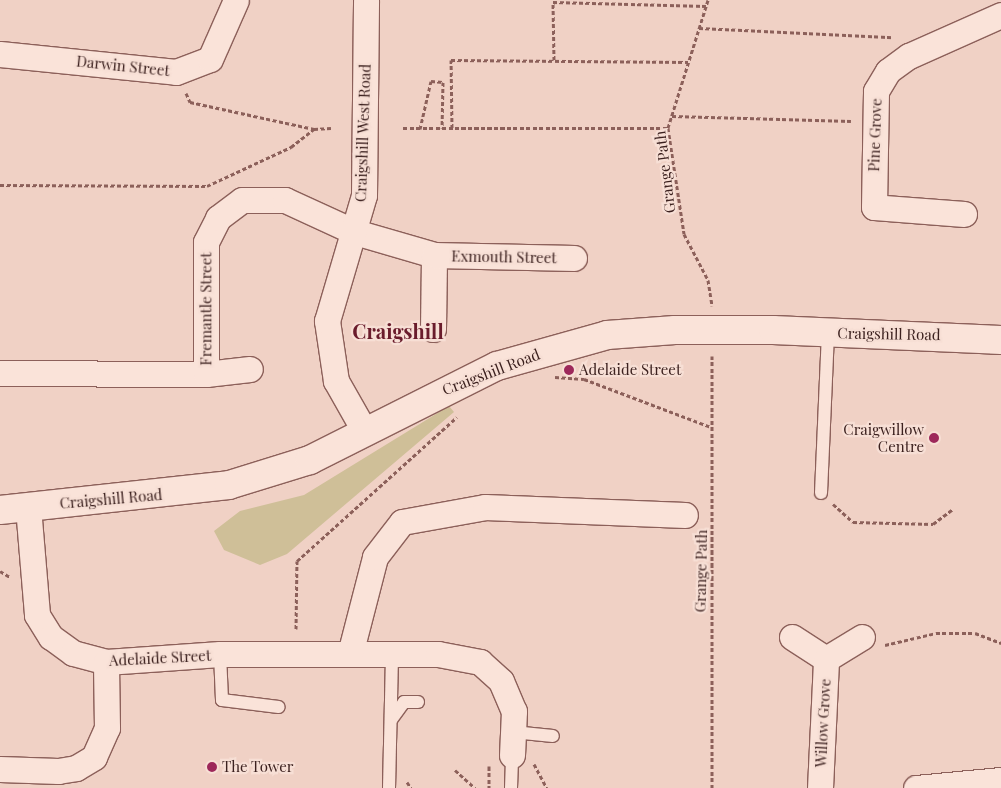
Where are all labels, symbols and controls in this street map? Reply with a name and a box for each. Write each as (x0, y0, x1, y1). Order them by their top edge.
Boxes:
street label: Darwin Street (75, 52, 171, 80)
street label: Craigshill West Road (352, 63, 374, 203)
street label: Pine Grove (865, 98, 885, 172)
street label: Grange Path (651, 130, 679, 214)
street label: Exmouth Street (451, 247, 557, 267)
street label: Fremantle Street (197, 252, 215, 366)
district label: Craigshill (352, 318, 444, 342)
street label: Craigshill Road (837, 324, 941, 344)
street label: Craigshill Road (440, 345, 542, 399)
place label: Adelaide Street (579, 361, 681, 379)
marker: Adelaide Street (563, 364, 575, 376)
place label: Craigwillow Centre (843, 420, 924, 455)
marker: Craigwillow Centre (928, 432, 940, 444)
street label: Craigshill Road (59, 486, 163, 512)
street label: Grange Path (691, 529, 711, 613)
street label: Adelaide Street (108, 646, 212, 670)
street label: Willow Grove (812, 678, 834, 768)
place label: The Tower (222, 758, 294, 776)
marker: The Tower (206, 761, 218, 773)

